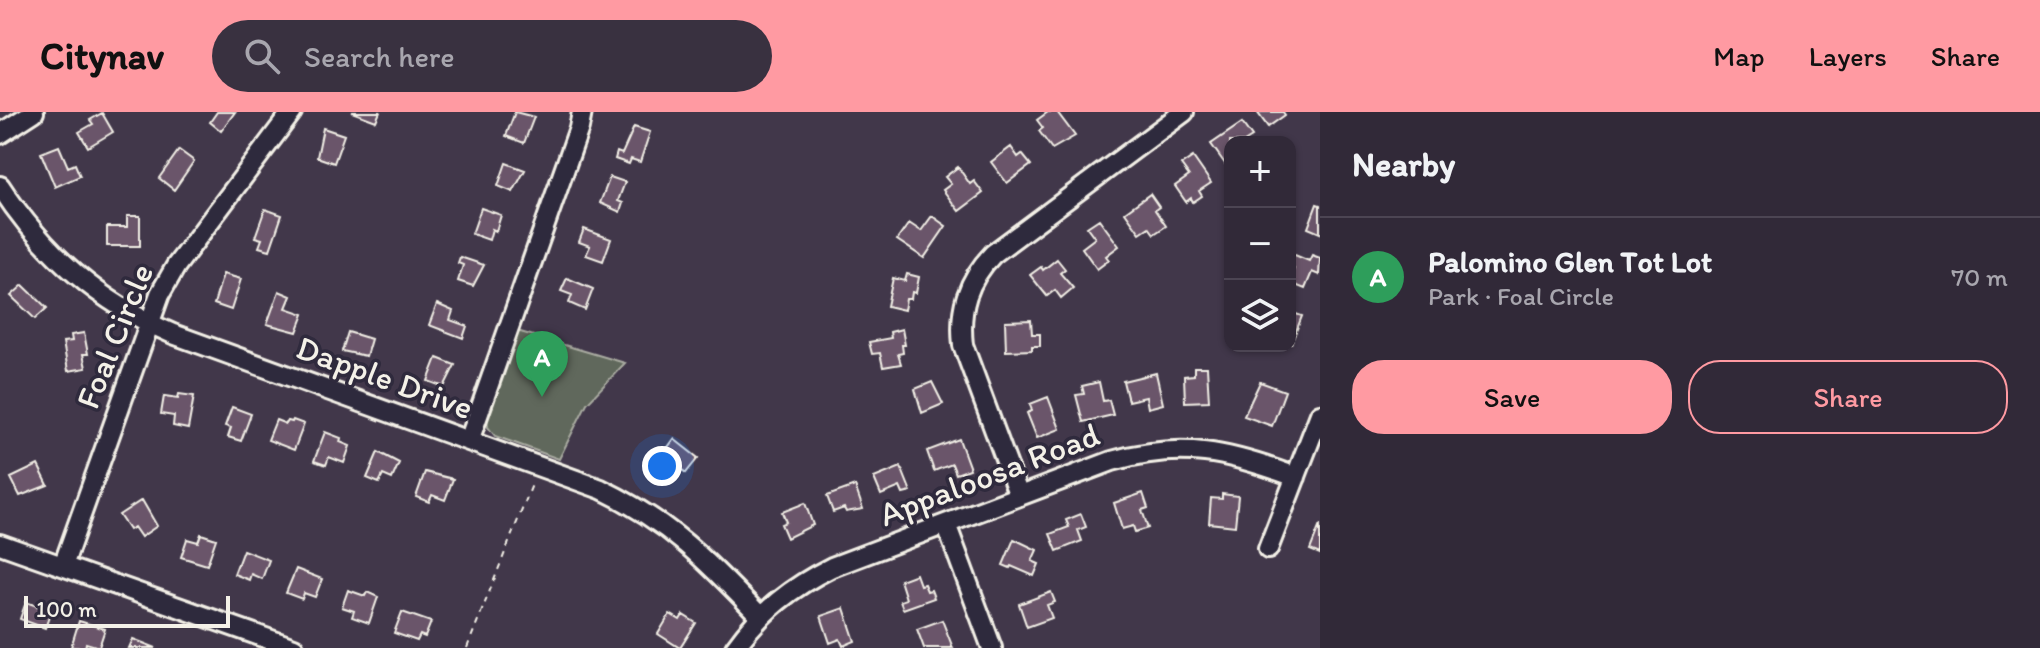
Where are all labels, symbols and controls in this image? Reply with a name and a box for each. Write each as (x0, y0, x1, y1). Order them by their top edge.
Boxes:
search box (212, 20, 772, 92)
text: Citynav (40, 33, 164, 79)
icon: search (240, 34, 284, 78)
text: Search here (304, 38, 455, 75)
text: Map (1713, 39, 1765, 73)
text: Layers (1809, 39, 1887, 73)
text: Share (1931, 39, 2000, 73)
map controls (1224, 136, 1296, 352)
button: + (1224, 136, 1296, 208)
text: Nearby (1352, 144, 1455, 185)
button: − (1224, 208, 1296, 280)
text: Palomino Glen Tot Lot (1428, 243, 1712, 280)
street label: Foal Circle (67, 258, 162, 415)
text: A (1370, 261, 1386, 293)
text: 70 m (1951, 261, 2008, 293)
button: layers (1224, 280, 1296, 352)
text: Park · Foal Circle (1428, 280, 1614, 312)
street label: Dapple Drive (291, 327, 479, 428)
pin: A (516, 331, 568, 397)
button: Save (1352, 360, 1672, 434)
button: Share (1688, 360, 2008, 434)
street label: Appaloosa Road (873, 414, 1105, 535)
your location (642, 446, 682, 486)
scale bar (24, 592, 230, 628)
text: 100 m (36, 596, 97, 623)

